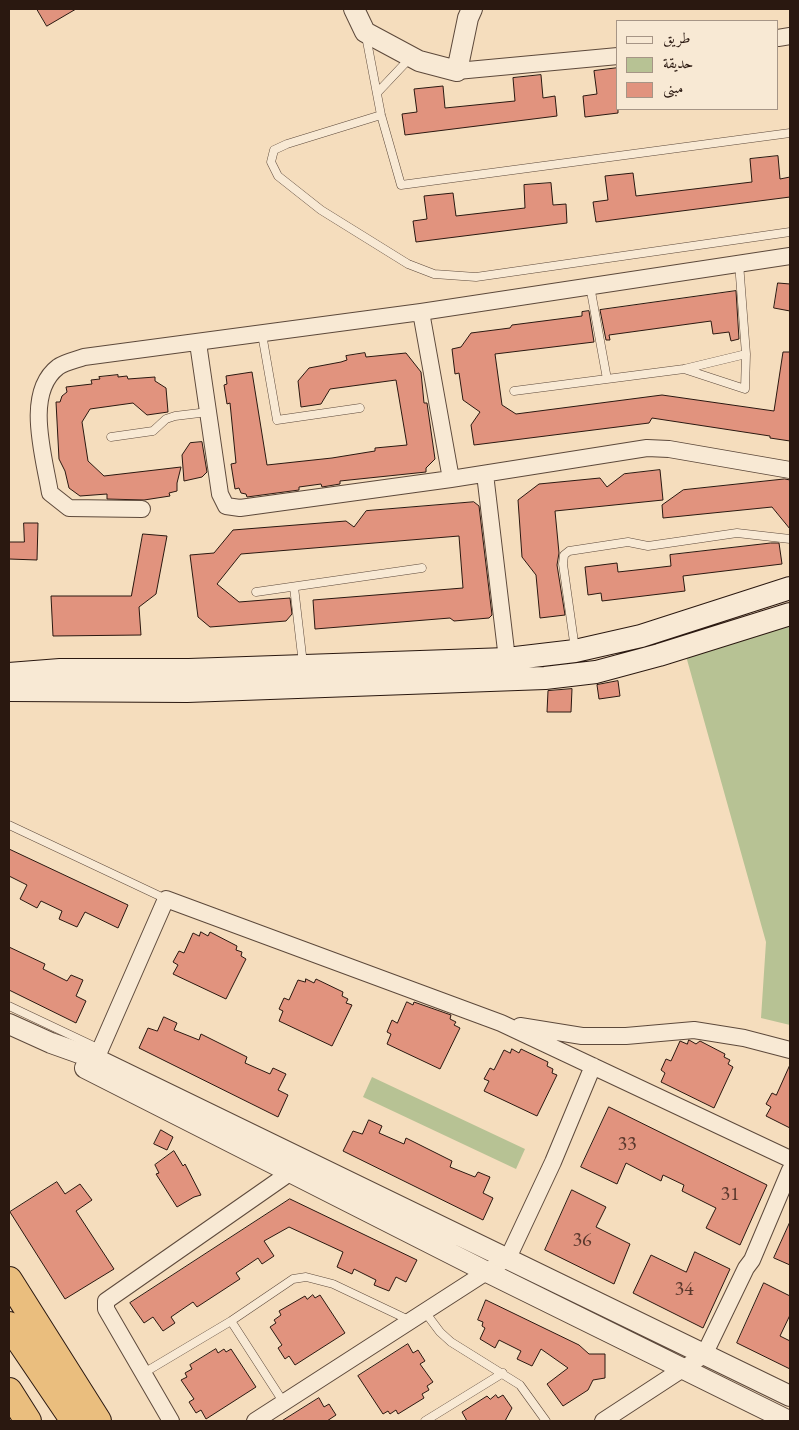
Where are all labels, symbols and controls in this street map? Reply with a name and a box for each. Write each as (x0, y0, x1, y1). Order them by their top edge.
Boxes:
legend (616, 20, 779, 110)
text: طريق (663, 28, 690, 47)
text: حديقة (663, 53, 693, 72)
text: مبنى (663, 78, 683, 97)
house number: 33 (617, 1133, 637, 1157)
house number: 31 (720, 1183, 740, 1207)
house number: 36 (572, 1229, 592, 1253)
house number: 34 (674, 1278, 694, 1302)

